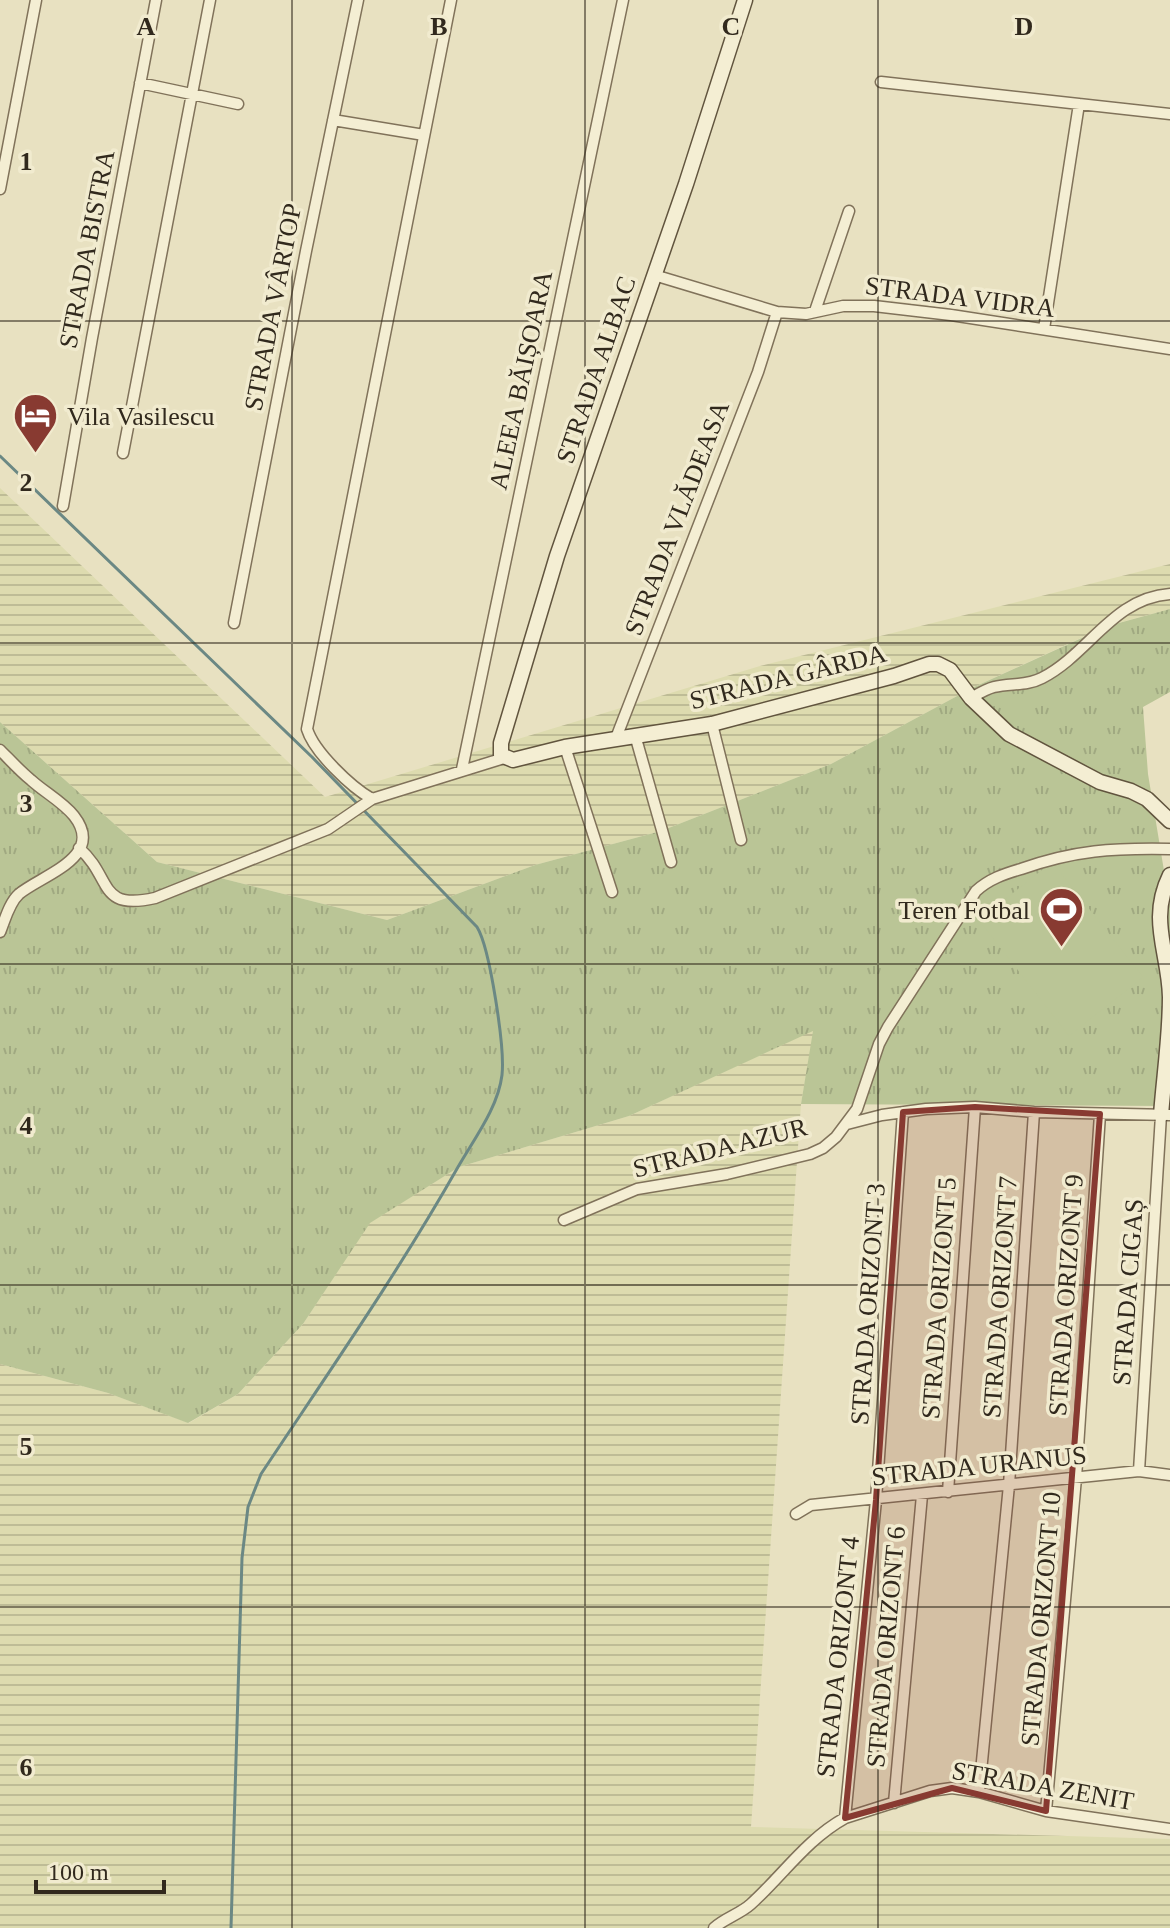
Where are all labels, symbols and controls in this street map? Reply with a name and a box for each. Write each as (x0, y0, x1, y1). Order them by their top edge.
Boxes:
text: A (137, 12, 156, 41)
text: B (430, 12, 448, 41)
text: C (722, 12, 740, 41)
text: D (1015, 12, 1033, 41)
text: 1 (20, 147, 33, 176)
street label: STRADA BISTRA (54, 147, 121, 351)
street label: STRADA VÂRTOP (239, 201, 307, 413)
street label: ALEEA BĂIȘOARA (484, 268, 558, 492)
street label: STRADA VIDRA (863, 271, 1057, 323)
street label: STRADA ALBAC (550, 273, 642, 467)
hotel icon: Vila Vasilescu (12, 392, 60, 455)
street label: STRADA VLĂDEASA (619, 396, 735, 639)
place label: Vila Vasilescu (67, 402, 214, 431)
text: 2 (20, 468, 33, 497)
street label: STRADA GÂRDA (687, 639, 889, 715)
text: 3 (20, 789, 33, 818)
sports icon: Teren Fotbal (1037, 886, 1085, 949)
place label: Teren Fotbal (898, 896, 1030, 925)
text: 4 (20, 1111, 33, 1140)
street label: STRADA AZUR (630, 1112, 811, 1184)
street label: STRADA ORIZONT 9 (1043, 1173, 1089, 1417)
street label: STRADA ORIZONT 7 (977, 1175, 1023, 1419)
street label: STRADA ORIZONT 5 (916, 1176, 962, 1420)
street label: STRADA ORIZONT 3 (845, 1182, 891, 1426)
street label: STRADA CIGAȘ (1107, 1198, 1149, 1386)
text: 5 (20, 1432, 33, 1461)
street label: STRADA URANUS (870, 1440, 1088, 1492)
street label: STRADA ORIZONT 10 (1015, 1491, 1067, 1747)
street label: STRADA ORIZONT 6 (861, 1525, 911, 1769)
street label: STRADA ORIZONT 4 (811, 1535, 865, 1779)
text: 6 (20, 1753, 33, 1782)
street label: STRADA ZENIT (950, 1756, 1136, 1816)
scale bar (36, 1844, 164, 1894)
text: 100 m (48, 1859, 109, 1885)

